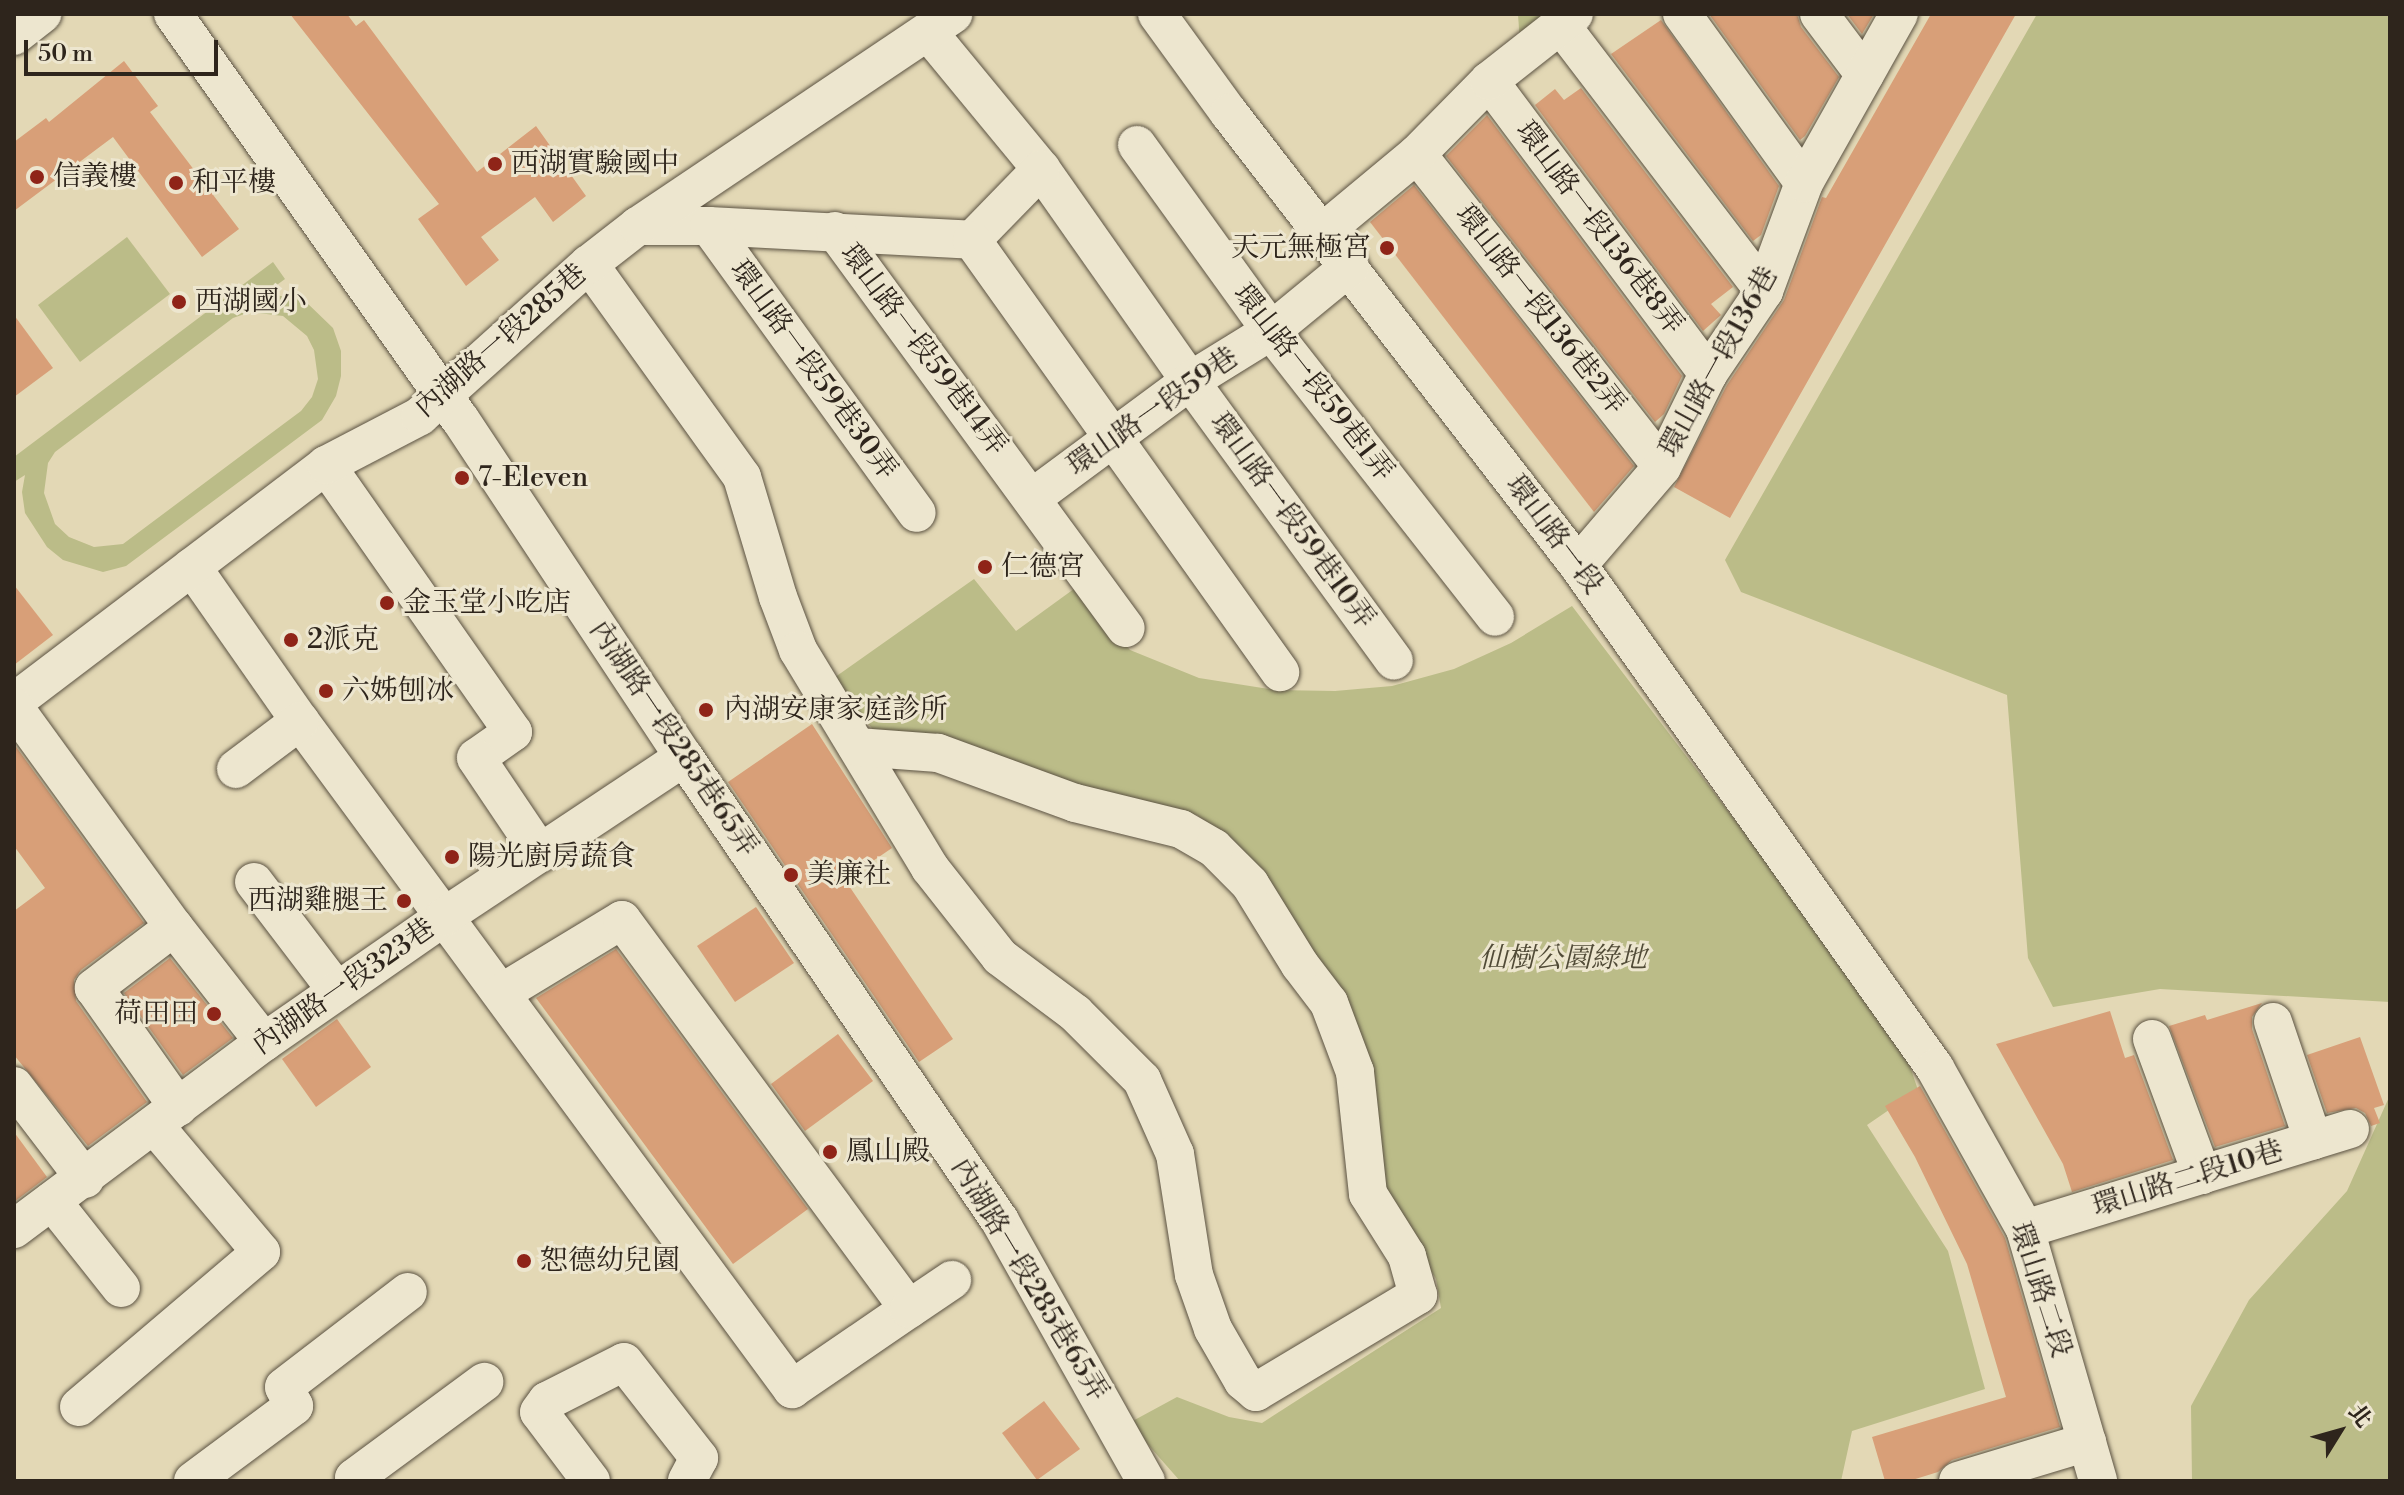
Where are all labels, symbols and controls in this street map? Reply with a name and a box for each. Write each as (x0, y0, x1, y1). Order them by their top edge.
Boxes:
scale bar (28, 24, 222, 74)
text: 50 m (38, 39, 93, 69)
street label: 環山路一段136巷8弄 (1508, 115, 1690, 341)
place label: 西湖實驗國中 (511, 147, 679, 181)
marker: 西湖實驗國中 (486, 155, 504, 173)
place label: 信義樓 (53, 160, 137, 194)
place label: 和平樓 (192, 166, 276, 200)
marker: 信義樓 (28, 168, 46, 186)
marker: 和平樓 (167, 174, 185, 192)
street label: 環山路一段136巷2弄 (1448, 199, 1632, 421)
place label: 天元無極宮 (1231, 231, 1371, 265)
street label: 環山路一段59巷14弄 (833, 238, 1013, 462)
marker: 天元無極宮 (1378, 239, 1396, 257)
street label: 環山路一段59巷30弄 (722, 254, 904, 486)
street label: 內湖路一段285巷 (408, 257, 594, 425)
street label: 環山路一段136巷 (1653, 261, 1785, 463)
street label: 環山路一段59巷1弄 (1226, 278, 1400, 488)
place label: 西湖國小 (195, 285, 307, 319)
marker: 西湖國小 (170, 293, 188, 311)
street label: 環山路一段59巷 (1061, 341, 1245, 483)
street label: 環山路一段59巷10弄 (1203, 407, 1381, 635)
place label: 7-Eleven (478, 461, 588, 495)
marker: 7-Eleven (453, 469, 471, 487)
street label: 環山路一段 (1498, 469, 1610, 601)
place label: 仁德宮 (1001, 550, 1085, 584)
marker: 仁德宮 (976, 558, 994, 576)
place label: 金玉堂小吃店 (403, 586, 571, 620)
marker: 金玉堂小吃店 (378, 594, 396, 612)
street label: 內湖路一段285巷65弄 (582, 615, 764, 863)
place label: 2派克 (307, 623, 379, 657)
marker: 2派克 (282, 631, 300, 649)
place label: 六姊刨冰 (342, 674, 454, 708)
marker: 六姊刨冰 (317, 682, 335, 700)
place label: 內湖安康家庭診所 (724, 693, 948, 727)
marker: 內湖安康家庭診所 (695, 699, 717, 721)
place label: 陽光廚房蔬食 (468, 840, 636, 874)
marker: 陽光廚房蔬食 (443, 848, 461, 866)
place label: 美廉社 (807, 858, 891, 892)
marker: 美廉社 (782, 866, 800, 884)
place label: 西湖雞腿王 (248, 884, 388, 918)
marker: 西湖雞腿王 (395, 892, 413, 910)
street label: 內湖路一段323巷 (246, 912, 442, 1062)
park label: 仙樹公園綠地 (1479, 942, 1647, 976)
place label: 荷田田 (114, 997, 198, 1031)
marker: 荷田田 (205, 1005, 223, 1023)
street label: 環山路二段10巷 (2089, 1134, 2287, 1224)
place label: 鳳山殿 (846, 1135, 930, 1169)
marker: 鳳山殿 (821, 1143, 839, 1161)
street label: 內湖路一段285巷65弄 (943, 1153, 1115, 1407)
street label: 環山路二段 (2002, 1218, 2078, 1362)
place label: 恕德幼兒園 (540, 1244, 680, 1278)
marker: 恕德幼兒園 (515, 1252, 533, 1270)
north arrow (2300, 1391, 2380, 1471)
text: 北 (2342, 1399, 2377, 1433)

